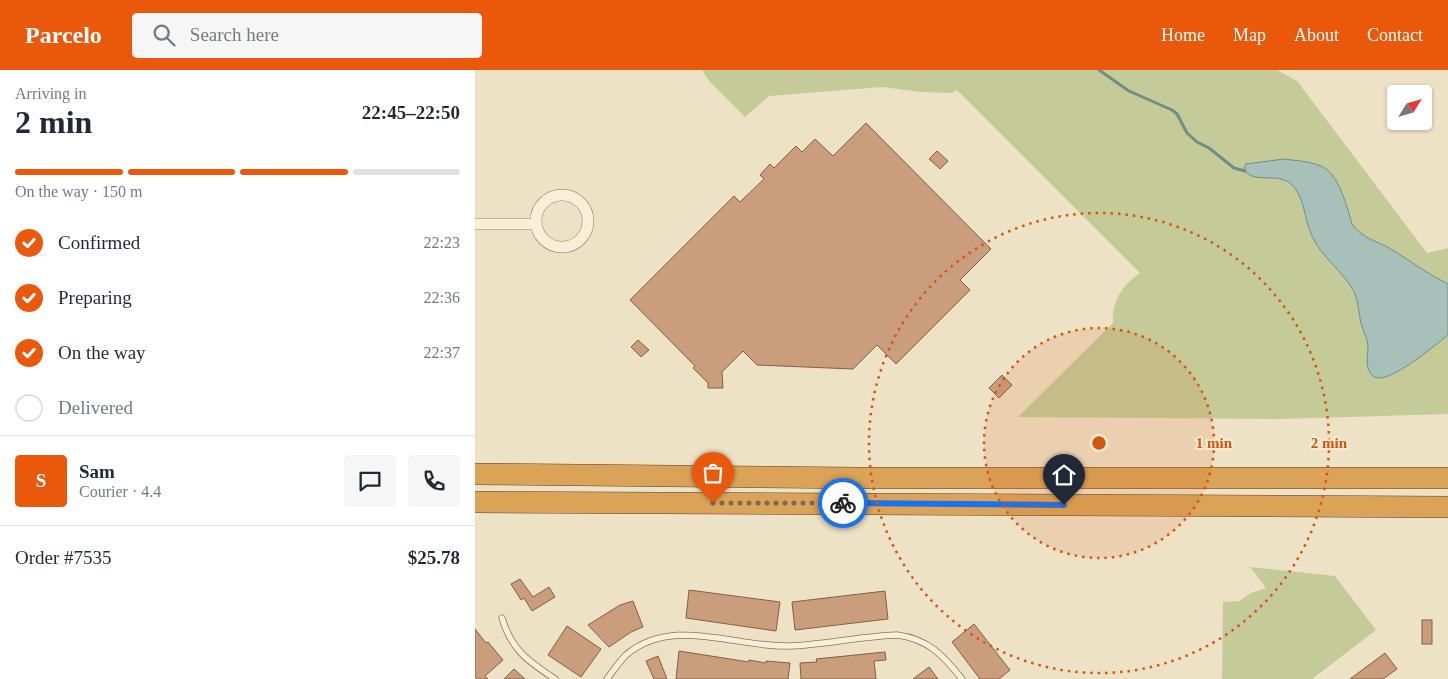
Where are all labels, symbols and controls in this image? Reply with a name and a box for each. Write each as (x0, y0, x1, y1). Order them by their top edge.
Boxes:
search box (132, 13, 482, 58)
icon: search (150, 21, 178, 49)
text: Parcelo (25, 22, 102, 48)
text: Search here (190, 24, 279, 45)
text: Home (1161, 25, 1205, 45)
text: Map (1233, 25, 1266, 45)
text: About (1294, 25, 1339, 45)
text: Contact (1367, 25, 1423, 45)
text: Arriving in (15, 85, 87, 102)
north arrow (1387, 85, 1433, 130)
map controls (1387, 85, 1432, 130)
text: 22:45–22:50 (362, 102, 460, 123)
text: 2 min (15, 104, 92, 140)
text: On the way · 150 m (15, 183, 143, 200)
icon: check (15, 229, 43, 257)
text: Confirmed (58, 232, 140, 253)
text: 22:23 (424, 234, 460, 251)
icon: check (15, 284, 43, 312)
text: Preparing (58, 287, 132, 308)
text: 22:36 (424, 289, 460, 306)
icon: check (15, 339, 43, 367)
text: On the way (58, 342, 146, 363)
text: 22:37 (424, 344, 460, 361)
text: Delivered (58, 397, 133, 418)
centre of rings (1090, 434, 1108, 452)
text: 1 min (1196, 435, 1233, 451)
text: 2 min (1311, 435, 1348, 451)
pin (692, 452, 734, 503)
pin (1043, 454, 1085, 505)
button: chat (344, 455, 396, 507)
button: phone (408, 455, 460, 507)
icon: bag (699, 459, 727, 487)
text: Sam (79, 461, 115, 482)
icon: home (1050, 461, 1078, 489)
text: S (36, 470, 46, 491)
courier (818, 478, 868, 528)
text: Courier · 4.4 (79, 483, 161, 500)
icon: bike (829, 489, 857, 517)
text: Order #7535 (15, 547, 112, 568)
text: $25.78 (408, 547, 460, 568)

